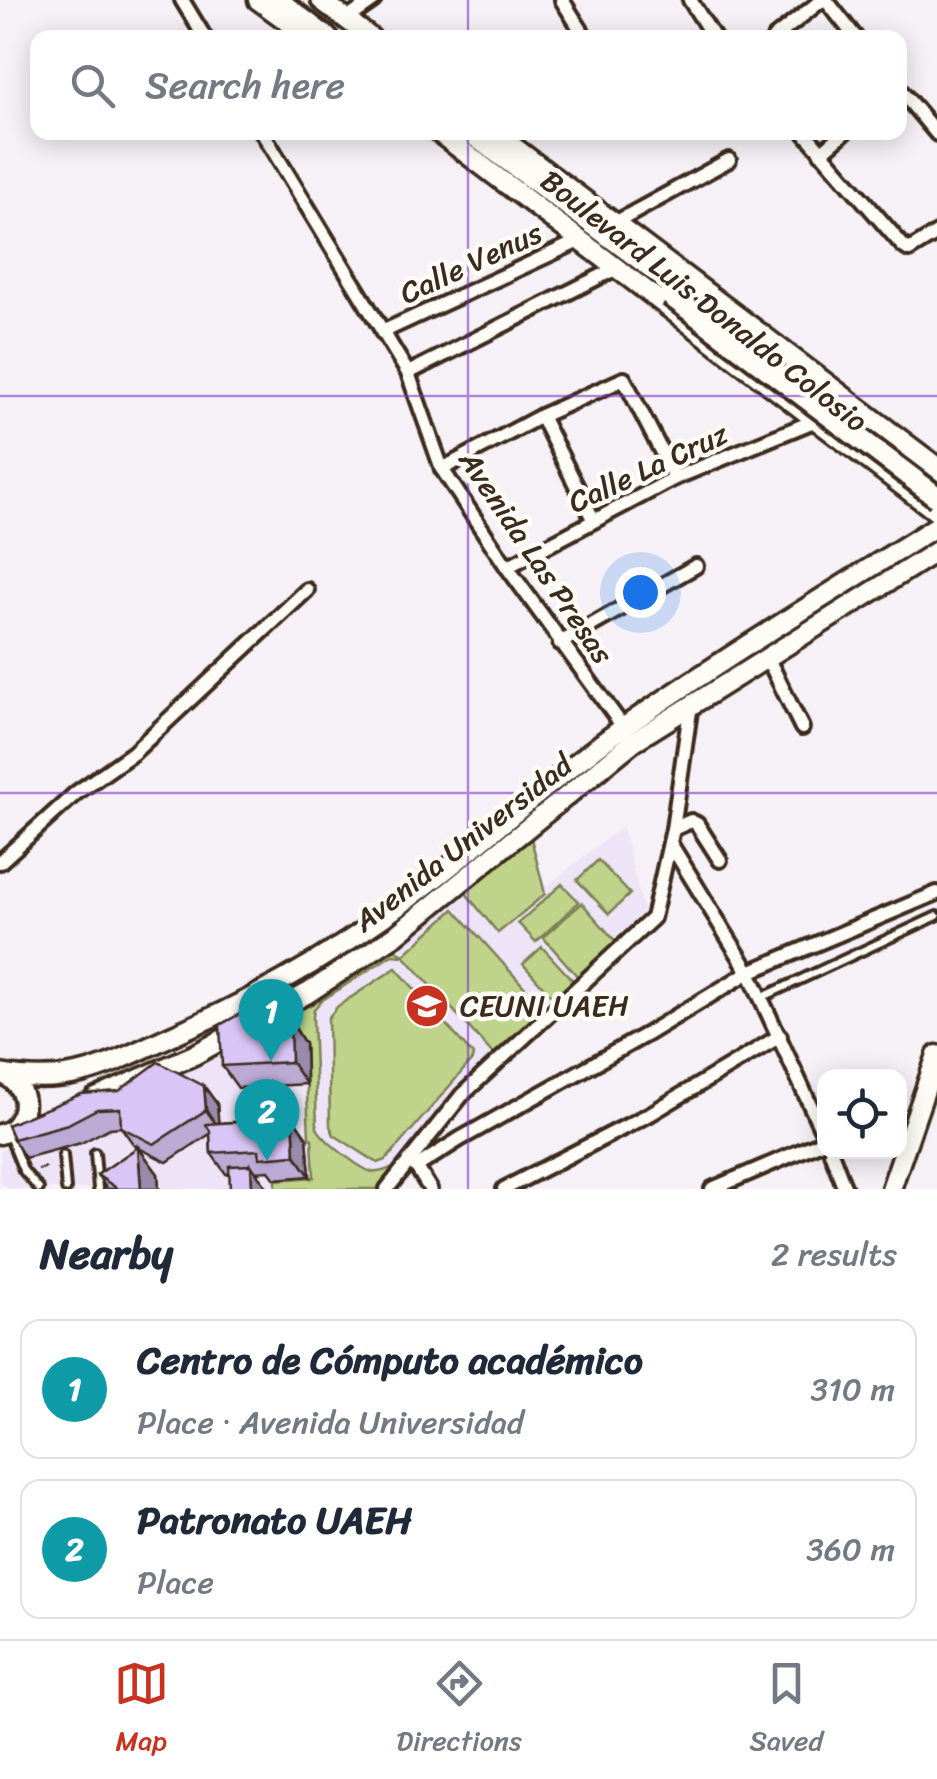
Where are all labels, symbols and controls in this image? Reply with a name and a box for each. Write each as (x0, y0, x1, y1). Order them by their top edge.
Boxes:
search box (30, 30, 907, 140)
text: Search here (145, 52, 345, 119)
icon: search (65, 58, 120, 113)
street label: Boulevard Luis Donaldo Colosio (528, 155, 880, 447)
street label: Calle Venus (390, 206, 552, 320)
street label: Calle La Cruz (559, 407, 738, 529)
street label: Avenida Las Presas (443, 438, 628, 676)
your location (615, 567, 666, 618)
street label: Avenida Universidad (340, 738, 587, 947)
pin: 1 (238, 978, 304, 1061)
place label: CEUNI UAEH (460, 979, 629, 1033)
school or university icon: CEUNI UAEH (404, 983, 450, 1029)
map controls (817, 1069, 907, 1159)
button: locate (817, 1069, 907, 1159)
pin: 2 (234, 1078, 300, 1161)
text: Nearby (40, 1217, 173, 1291)
text: 2 results (771, 1226, 897, 1283)
text: Centro de Cómputo académico (137, 1327, 643, 1394)
text: 1 (68, 1361, 81, 1418)
text: 310 m (811, 1361, 895, 1418)
text: Place · Avenida Universidad (137, 1394, 524, 1451)
text: Patronato UAEH (137, 1487, 412, 1554)
text: 2 (65, 1521, 84, 1578)
text: 360 m (806, 1521, 895, 1578)
text: Place (137, 1554, 214, 1611)
tab: Map (114, 1656, 169, 1765)
tab: Directions (396, 1656, 522, 1765)
tab: Saved (749, 1656, 823, 1765)

